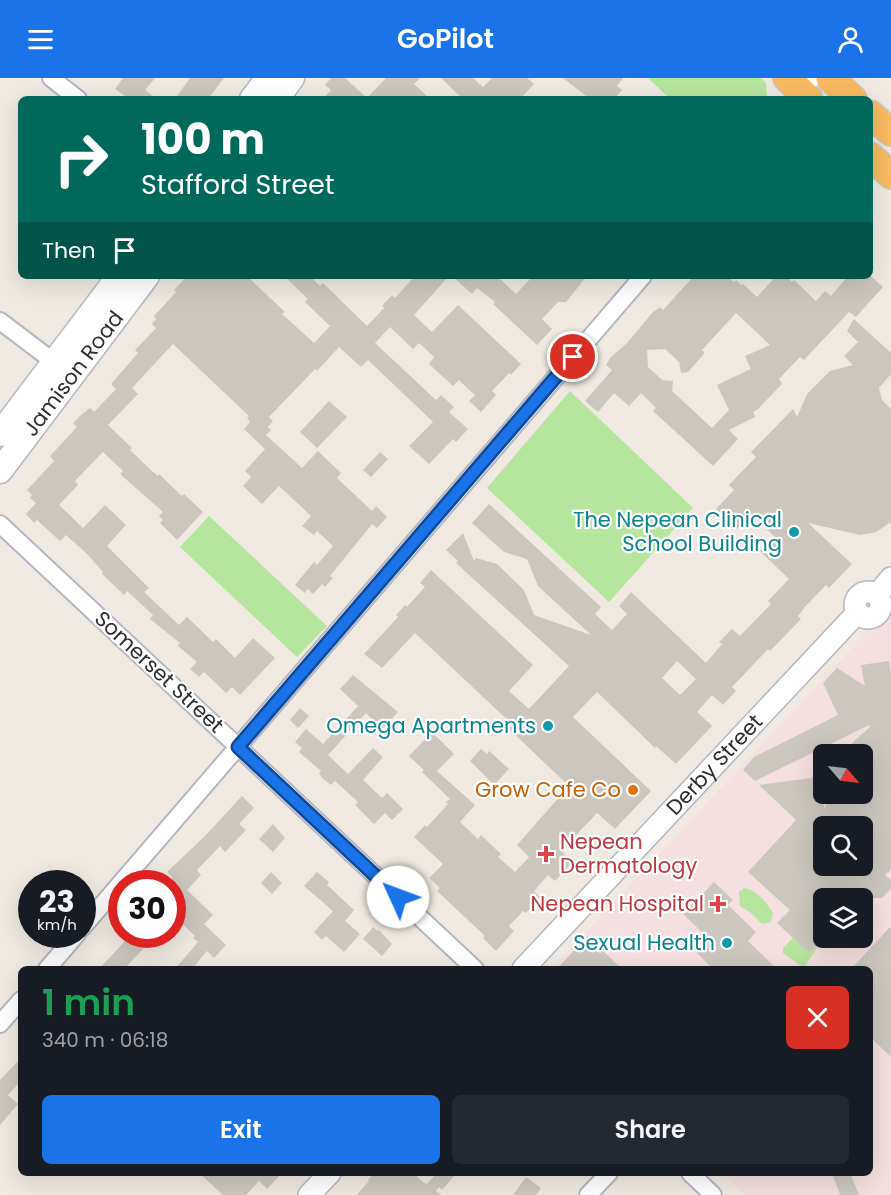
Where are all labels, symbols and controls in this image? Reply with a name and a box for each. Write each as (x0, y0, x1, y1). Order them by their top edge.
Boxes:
text: GoPilot (397, 20, 494, 57)
icon: menu (24, 23, 57, 56)
icon: person (834, 23, 867, 56)
text: 100 m (141, 110, 265, 169)
icon: right (42, 120, 120, 198)
text: Stafford Street (141, 166, 335, 203)
icon: arrive (108, 234, 141, 267)
text: Then (42, 235, 96, 266)
street label: Jamison Road (16, 305, 130, 442)
pin (547, 331, 598, 382)
icon: arrive (556, 340, 589, 373)
place label: The Nepean Clinical School Building (573, 505, 782, 558)
marker: The Nepean Clinical School Building (787, 525, 801, 539)
street label: Somerset Street (88, 604, 230, 739)
street label: Derby Street (660, 708, 769, 821)
place label: Omega Apartments (326, 711, 536, 740)
marker: Omega Apartments (541, 719, 555, 733)
north arrow (813, 744, 873, 804)
map controls (813, 744, 873, 948)
place label: Grow Cafe Co (475, 775, 621, 804)
marker: Grow Cafe Co (626, 783, 640, 797)
button: search (813, 816, 873, 876)
place label: Nepean Dermatology (560, 827, 697, 880)
marker: Nepean Dermatology (537, 845, 555, 863)
position arrow (366, 865, 430, 929)
speed limit sign: 30 (108, 870, 186, 948)
text: 23 (39, 880, 75, 923)
button: layers (813, 888, 873, 948)
place label: Nepean Hospital (530, 889, 704, 918)
marker: Nepean Hospital (709, 895, 727, 913)
text: km/h (37, 914, 77, 935)
place label: Sexual Health (573, 928, 715, 957)
marker: Sexual Health (720, 936, 734, 950)
text: 1 min (42, 977, 135, 1028)
button: close (786, 986, 849, 1049)
text: 340 m · 06:18 (42, 1026, 168, 1054)
button: Exit (42, 1095, 440, 1164)
button: Share (452, 1095, 849, 1164)

